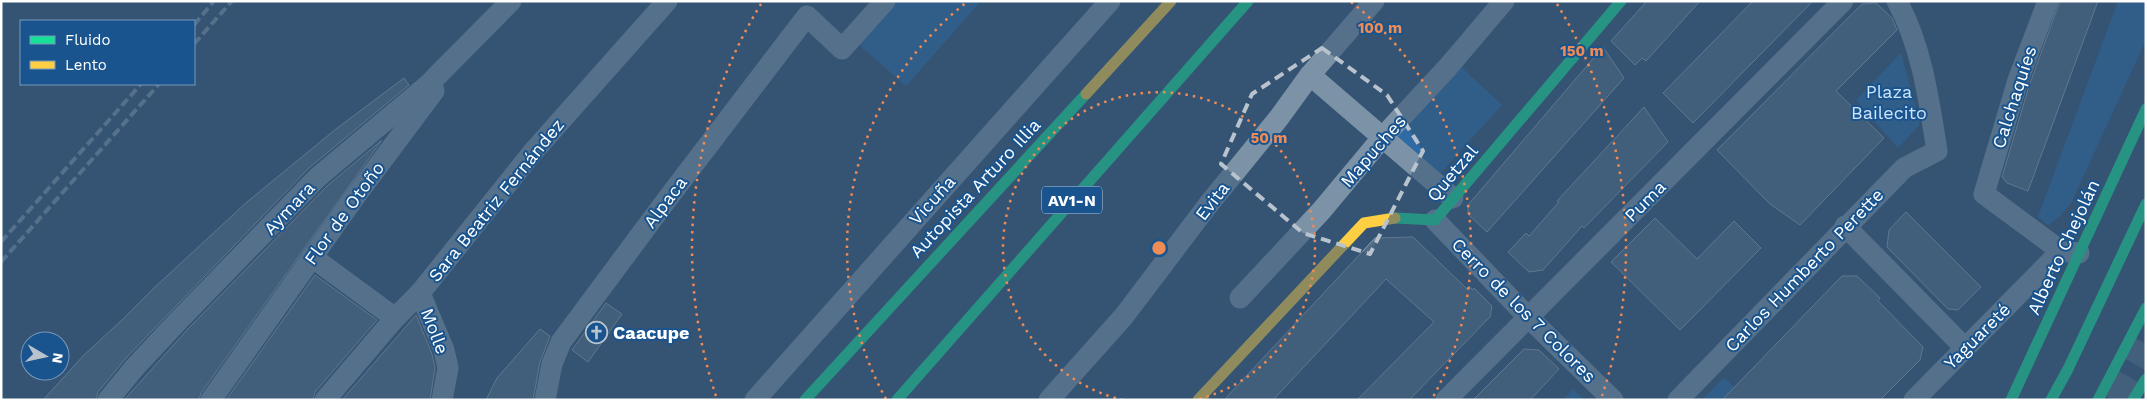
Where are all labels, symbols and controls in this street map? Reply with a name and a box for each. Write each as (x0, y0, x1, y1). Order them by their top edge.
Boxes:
text: 100 m (1358, 19, 1402, 37)
legend (20, 20, 195, 85)
text: Fluido (65, 31, 110, 49)
text: 150 m (1560, 42, 1604, 60)
street label: Calchaquíes (1988, 43, 2040, 151)
text: Lento (65, 56, 107, 74)
park label: Plaza Bailecito (1851, 81, 1927, 123)
street label: Mapuches (1336, 111, 1410, 191)
street label: Sara Beatriz Fernández (424, 114, 568, 286)
street label: Autopista Arturo Illia (905, 114, 1045, 262)
text: 50 m (1251, 129, 1287, 147)
street label: Quetzal (1422, 140, 1482, 206)
street label: Flor de Otoño (300, 158, 388, 268)
street label: Vicuña (904, 171, 960, 229)
street label: Alpaca (639, 172, 691, 232)
street label: Puma (1620, 176, 1670, 226)
street label: Alberto Chejolán (2022, 176, 2104, 318)
street label: Aymara (259, 177, 319, 239)
street label: Evita (1191, 178, 1233, 224)
street label: Carlos Humberto Perette (1720, 184, 1888, 356)
road number: AV1-N (1042, 186, 1102, 214)
street label: Cerro de los 7 Colores (1448, 234, 1600, 386)
centre of rings (1150, 239, 1168, 257)
street label: Yaguareté (1940, 299, 2014, 373)
street label: Molle (417, 305, 453, 357)
church icon: Caacupe (585, 320, 609, 344)
place label: Caacupe (613, 322, 689, 343)
north arrow (20, 331, 70, 381)
text: N (49, 352, 67, 364)

